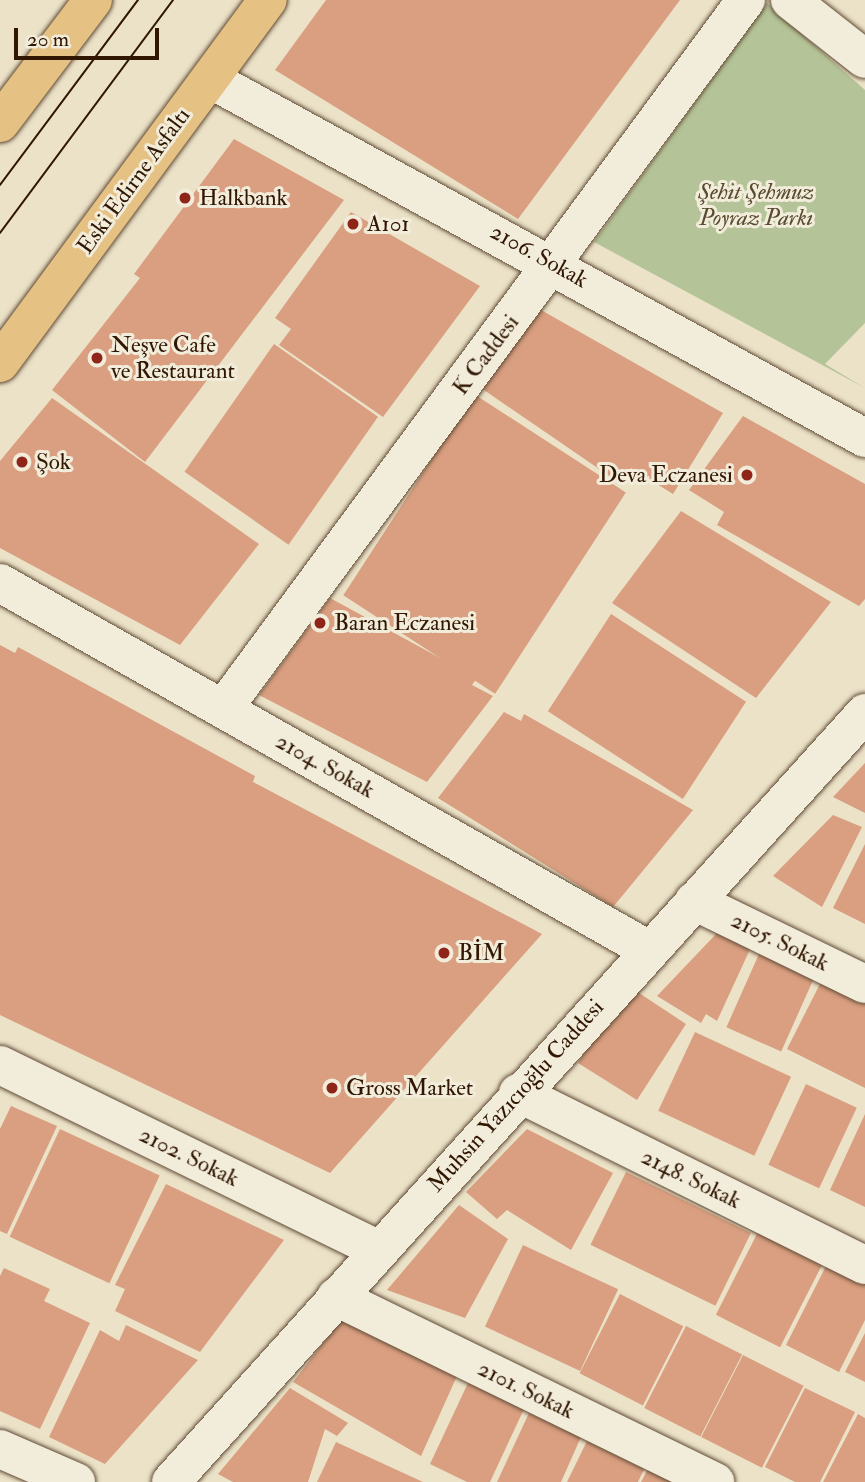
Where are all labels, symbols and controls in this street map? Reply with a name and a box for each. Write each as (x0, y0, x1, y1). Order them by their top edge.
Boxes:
scale bar (18, 14, 163, 58)
text: 20 m (27, 26, 69, 53)
street label: Eski Edirne Asfaltı (72, 102, 196, 260)
park label: Şehit Şehmuz Poyraz Parkı (698, 178, 814, 232)
place label: Halkbank (199, 184, 288, 212)
marker: Halkbank (177, 190, 193, 206)
place label: A101 (367, 210, 410, 238)
marker: A101 (345, 216, 361, 232)
street label: 2106. Sokak (485, 218, 593, 294)
street label: K Caddesi (447, 309, 525, 401)
place label: Neşve Cafe ve Restaurant (111, 331, 235, 385)
marker: Neşve Cafe ve Restaurant (89, 350, 105, 366)
place label: Şok (36, 448, 71, 476)
marker: Şok (14, 454, 30, 470)
place label: Deva Eczanesi (599, 461, 733, 489)
marker: Deva Eczanesi (739, 467, 755, 483)
place label: Baran Eczanesi (334, 609, 475, 637)
marker: Baran Eczanesi (312, 615, 328, 631)
street label: 2104. Sokak (271, 728, 379, 804)
street label: 2105. Sokak (726, 906, 834, 978)
place label: BİM (458, 939, 505, 967)
marker: BİM (436, 945, 452, 961)
street label: Muhsin Yazıcıoğlu Caddesi (422, 994, 610, 1198)
place label: Gross Market (346, 1074, 473, 1102)
marker: Gross Market (324, 1080, 340, 1096)
street label: 2102. Sokak (135, 1121, 243, 1193)
street label: 2148. Sokak (637, 1143, 745, 1215)
street label: 2101. Sokak (473, 1355, 579, 1425)

